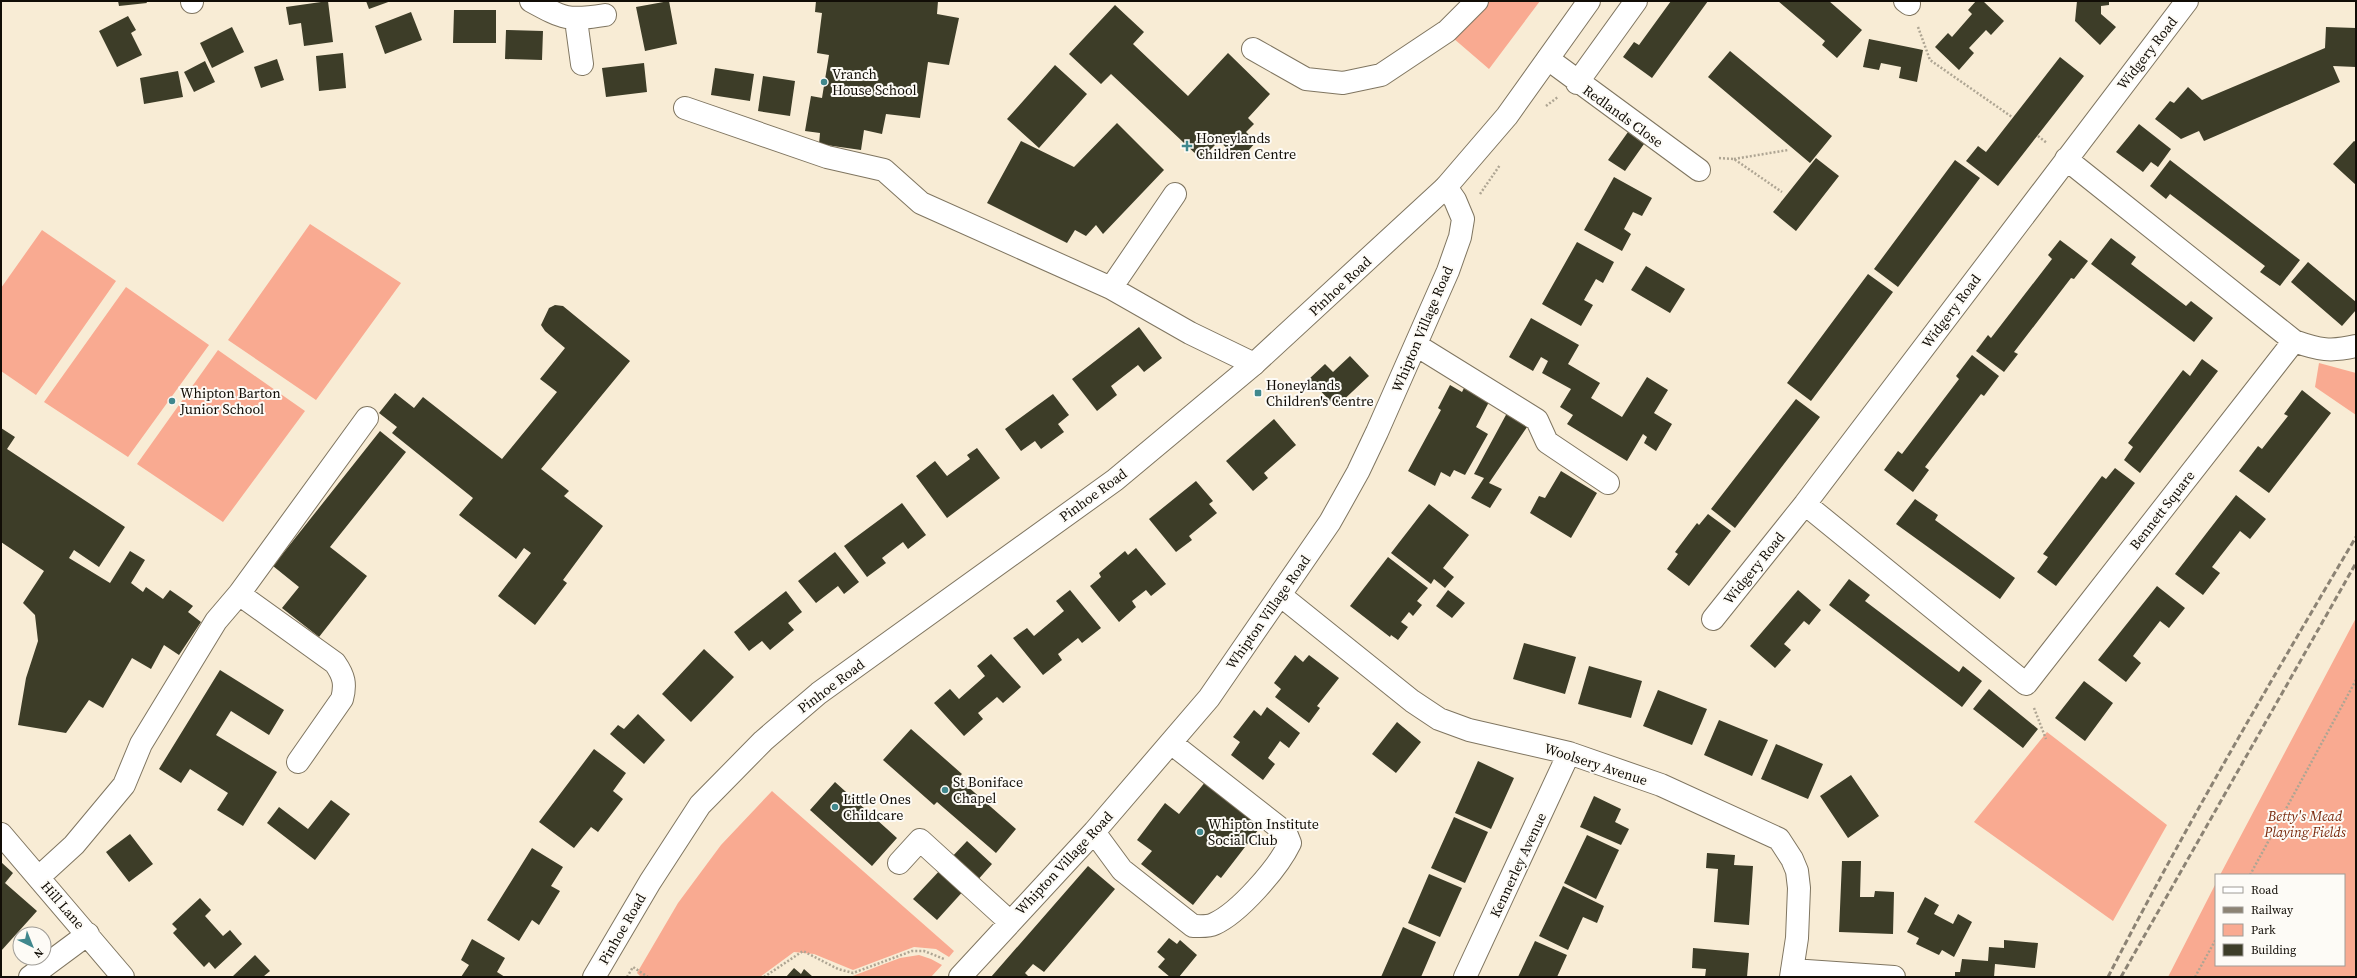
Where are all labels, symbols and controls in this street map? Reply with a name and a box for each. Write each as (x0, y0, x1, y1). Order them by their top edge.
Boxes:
street label: Widgery Road (2112, 12, 2182, 94)
place label: Vranch House School (832, 64, 917, 100)
marker: Vranch House School (819, 77, 829, 87)
street label: Redlands Close (1579, 80, 1667, 152)
place label: Honeylands Children Centre (1196, 128, 1296, 164)
marker: Honeylands Children Centre (1181, 140, 1193, 152)
street label: Pinhoe Road (1304, 252, 1376, 320)
street label: Whipton Village Road (1386, 263, 1458, 395)
street label: Widgery Road (1917, 270, 1985, 352)
place label: Honeylands Children's Centre (1266, 375, 1374, 411)
place label: Whipton Barton Junior School (179, 383, 281, 419)
marker: Honeylands Children's Centre (1253, 388, 1263, 398)
marker: Whipton Barton Junior School (167, 396, 177, 406)
street label: Pinhoe Road (1055, 464, 1131, 526)
street label: Bennett Square (2125, 466, 2199, 554)
street label: Widgery Road (1719, 528, 1789, 608)
street label: Whipton Village Road (1221, 551, 1315, 673)
street label: Pinhoe Road (793, 654, 869, 718)
street label: Woolsery Avenue (1542, 738, 1650, 790)
place label: St Boniface Chapel (953, 772, 1023, 808)
marker: St Boniface Chapel (940, 785, 950, 795)
place label: Little Ones Childcare (843, 789, 911, 825)
marker: Little Ones Childcare (830, 802, 840, 812)
park label: Betty's Mead Playing Fields (2263, 806, 2347, 842)
street label: Whipton Village Road (1011, 807, 1117, 919)
street label: Kennerley Avenue (1485, 809, 1551, 921)
place label: Whipton Institute Social Club (1208, 814, 1319, 850)
marker: Whipton Institute Social Club (1195, 827, 1205, 837)
legend (2215, 874, 2345, 966)
street label: Hill Lane (36, 877, 90, 933)
text: Road (2251, 882, 2278, 898)
street label: Pinhoe Road (594, 890, 651, 968)
text: Railway (2251, 902, 2294, 918)
text: Park (2251, 922, 2276, 938)
north arrow (12, 926, 52, 966)
text: Building (2251, 942, 2296, 958)
text: N (30, 945, 47, 961)

